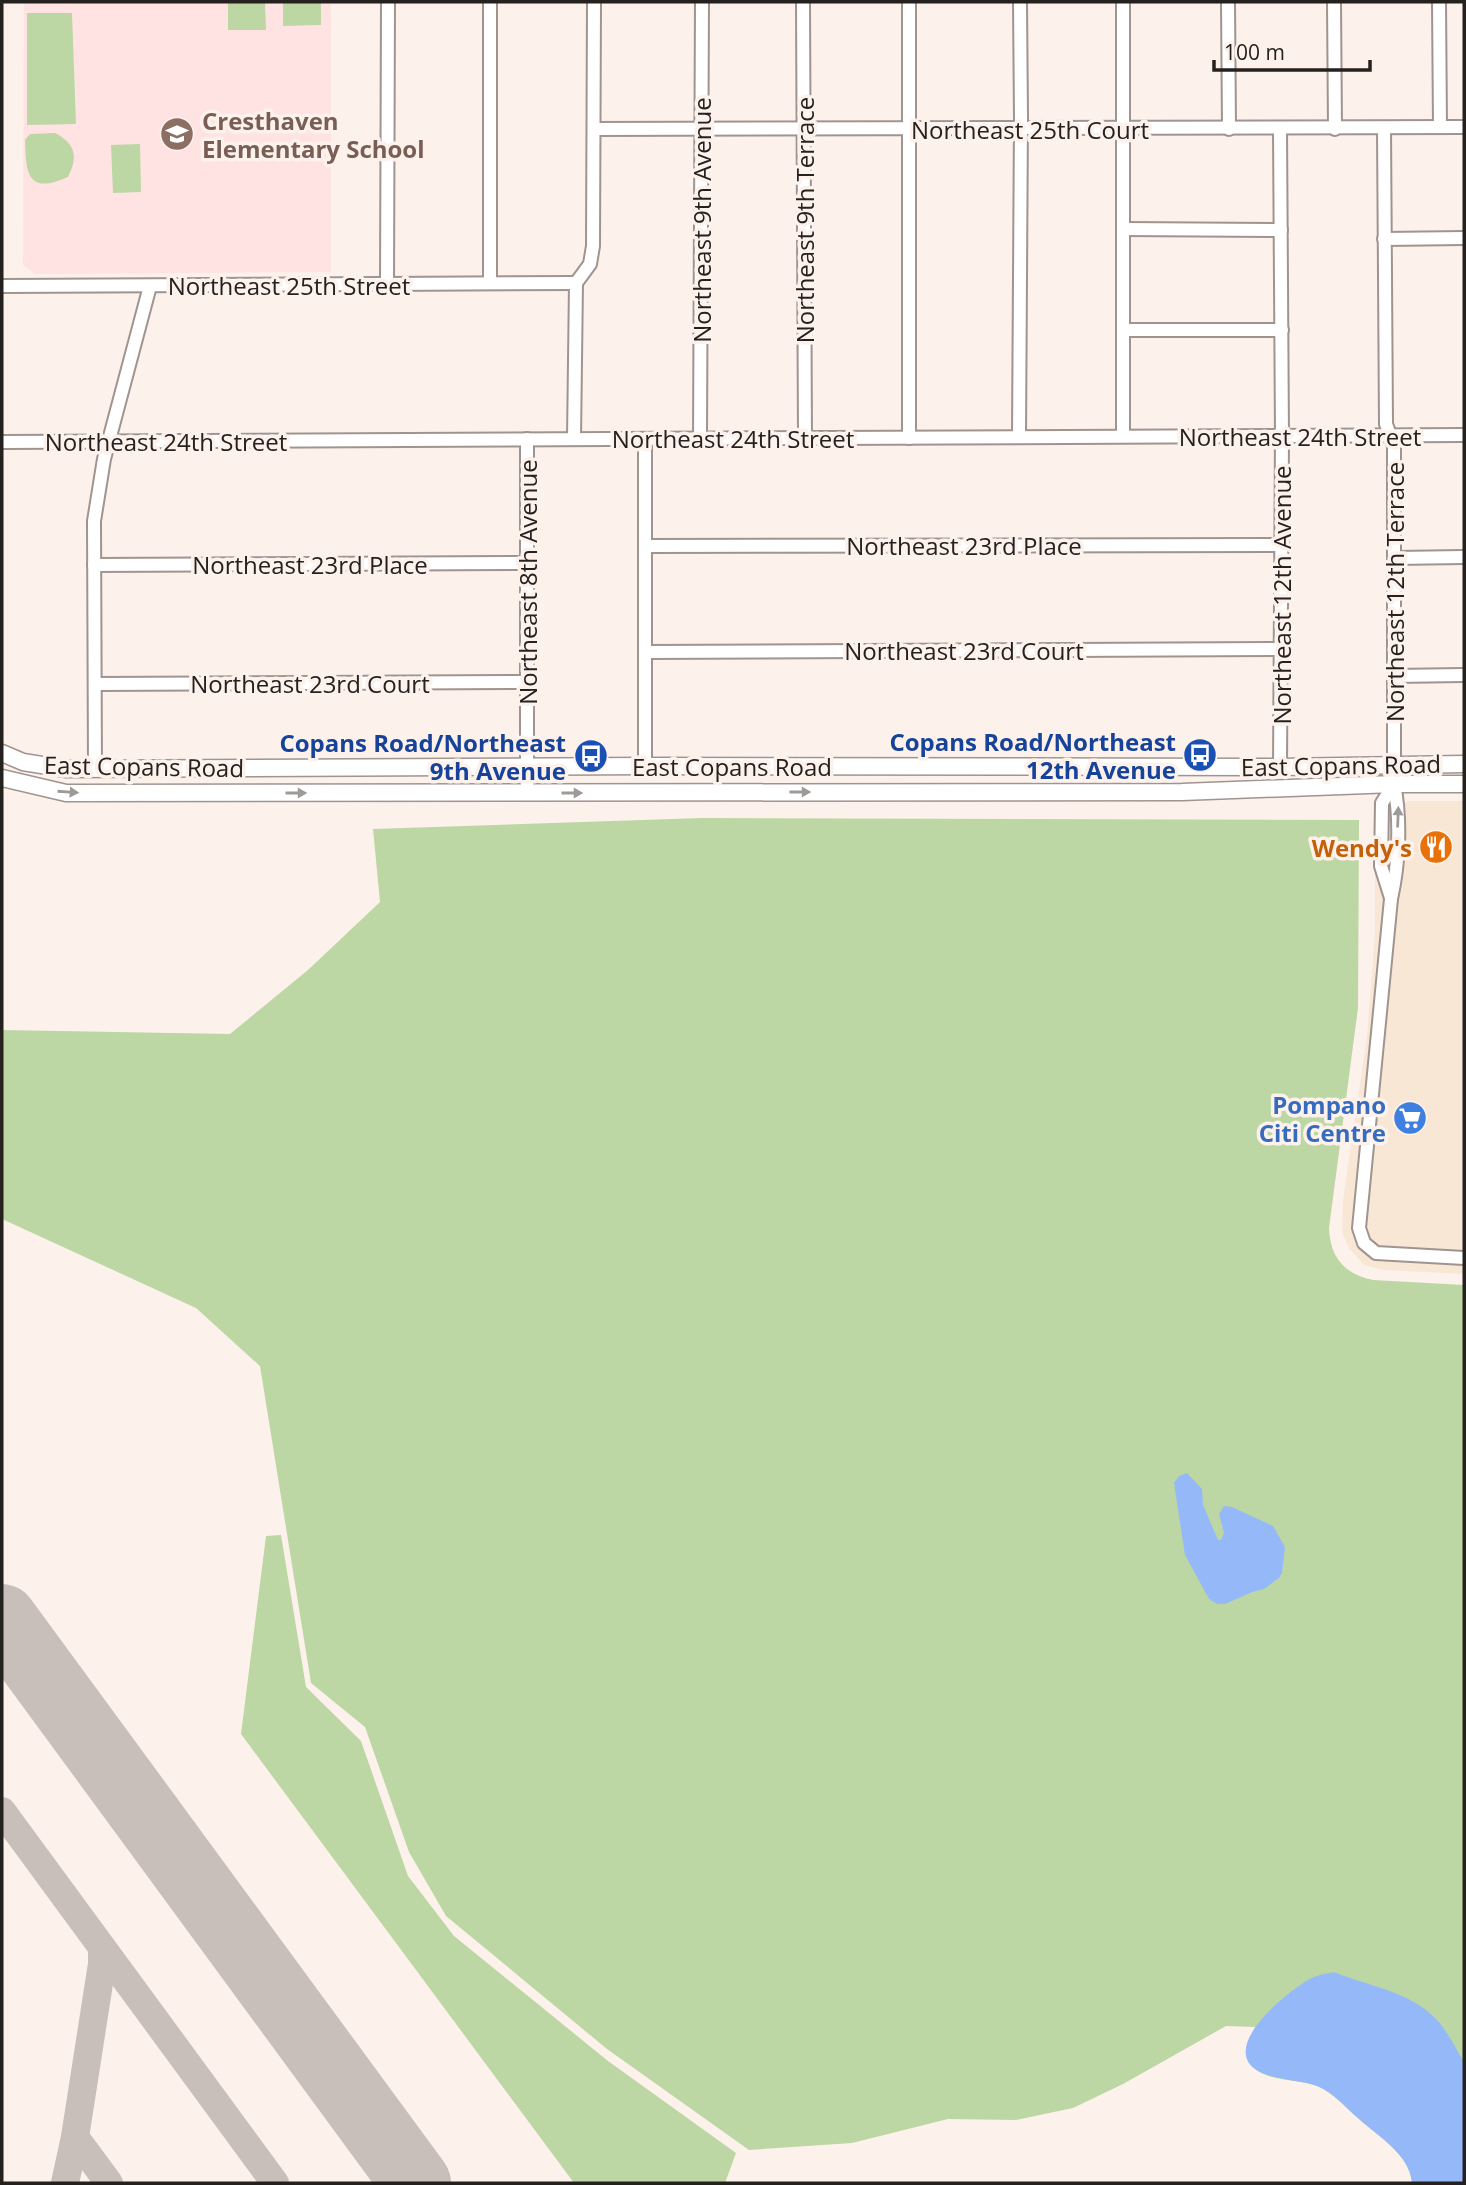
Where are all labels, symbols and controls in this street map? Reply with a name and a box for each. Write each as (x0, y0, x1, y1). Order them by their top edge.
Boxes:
scale bar (1214, 28, 1370, 72)
text: 100 m (1224, 38, 1285, 66)
street label: Northeast 9th Avenue (685, 97, 718, 343)
street label: Northeast 9th Terrace (788, 97, 821, 343)
place label: Cresthaven Elementary School (202, 104, 425, 165)
street label: Northeast 25th Court (911, 113, 1149, 146)
school or university icon: Cresthaven Elementary School (158, 115, 196, 153)
street label: Northeast 25th Street (168, 269, 410, 302)
street label: Northeast 24th Street (1179, 420, 1421, 453)
street label: Northeast 24th Street (612, 422, 854, 455)
street label: Northeast 24th Street (45, 425, 287, 458)
street label: Northeast 8th Avenue (511, 459, 544, 705)
street label: Northeast 12th Terrace (1378, 462, 1411, 722)
street label: Northeast 12th Avenue (1265, 465, 1298, 725)
street label: Northeast 23rd Place (846, 529, 1082, 562)
street label: Northeast 23rd Place (192, 548, 428, 581)
street label: Northeast 23rd Court (844, 634, 1084, 667)
street label: Northeast 23rd Court (190, 667, 430, 700)
place label: Copans Road/Northeast 12th Avenue (889, 725, 1176, 786)
place label: Copans Road/Northeast 9th Avenue (279, 726, 566, 787)
bus stop icon: Copans Road/Northeast 12th Avenue (1181, 736, 1219, 774)
bus stop icon: Copans Road/Northeast 9th Avenue (572, 737, 610, 775)
street label: East Copans Road (1241, 747, 1441, 783)
street label: East Copans Road (44, 748, 244, 784)
street label: East Copans Road (632, 750, 832, 783)
one-way arrow (789, 786, 811, 798)
one-way arrow (57, 787, 79, 798)
one-way arrow (285, 787, 307, 799)
one-way arrow (561, 787, 583, 799)
one-way arrow (1392, 806, 1403, 828)
restaurant icon: Wendy's (1417, 828, 1455, 866)
place label: Wendy's (1312, 831, 1412, 864)
place label: Pompano Citi Centre (1259, 1088, 1386, 1149)
supermarket icon: Pompano Citi Centre (1391, 1099, 1429, 1137)

